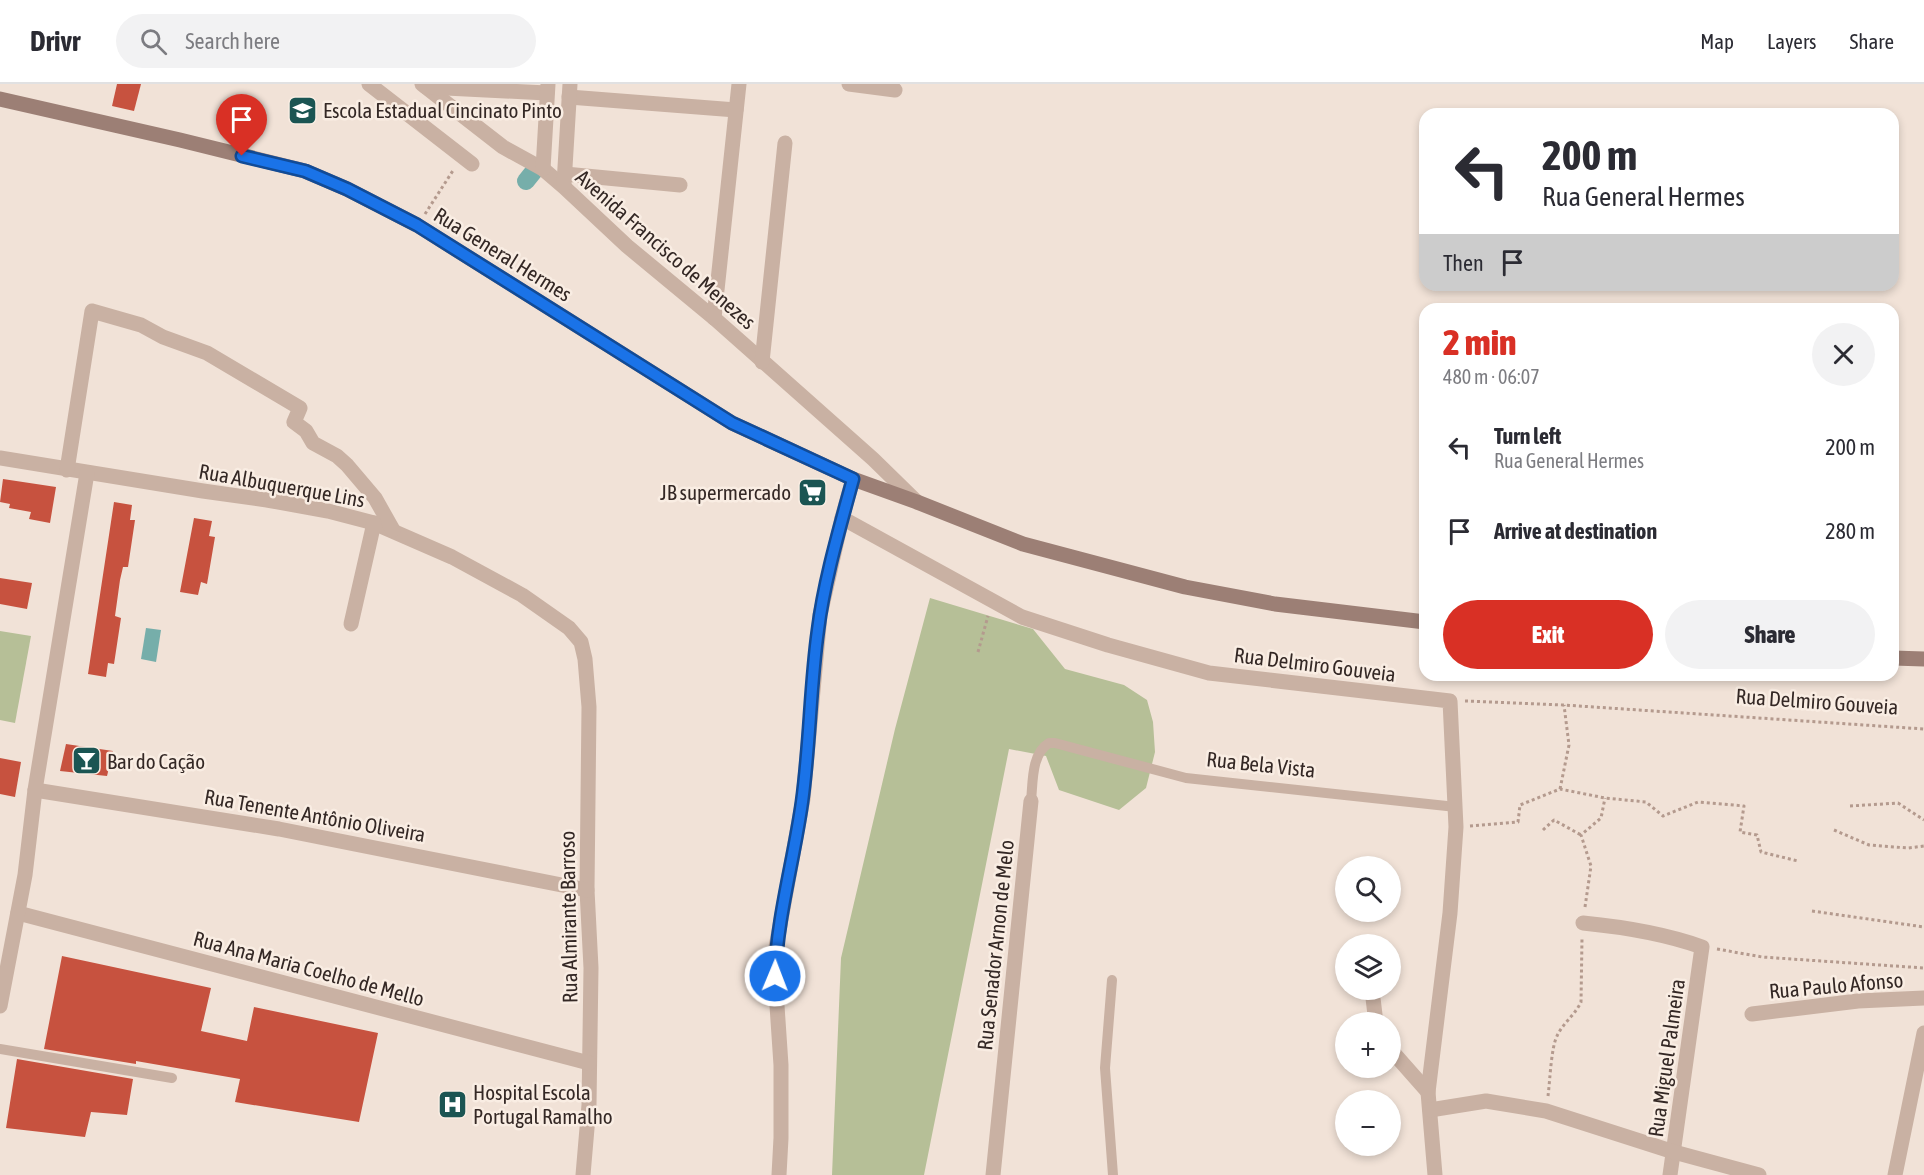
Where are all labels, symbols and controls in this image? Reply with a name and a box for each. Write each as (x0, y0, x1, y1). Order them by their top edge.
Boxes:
search box (116, 14, 536, 68)
text: Drivr (30, 25, 80, 57)
icon: search (137, 25, 170, 58)
text: Search here (185, 28, 280, 54)
text: Map (1700, 29, 1734, 53)
text: Layers (1767, 29, 1817, 53)
text: Share (1850, 29, 1894, 53)
pin (216, 94, 267, 156)
school or university icon: Escola Estadual Cincinato Pinto (286, 94, 318, 126)
place label: Escola Estadual Cincinato Pinto (323, 98, 562, 122)
icon: arrive (225, 103, 258, 136)
text: 200 m (1542, 131, 1637, 179)
icon: left (1443, 132, 1521, 210)
street label: Avenida Francisco de Menezes (571, 164, 761, 334)
text: Rua General Hermes (1542, 181, 1745, 212)
street label: Rua General Hermes (430, 202, 576, 306)
icon: arrive (1496, 246, 1529, 279)
text: Then (1443, 250, 1484, 276)
text: 2 min (1443, 321, 1517, 363)
button: close (1812, 323, 1875, 386)
text: 480 m · 06:07 (1443, 365, 1540, 388)
text: Turn left (1494, 423, 1561, 449)
icon: left (1443, 431, 1476, 464)
text: 200 m (1825, 434, 1875, 460)
text: Rua General Hermes (1494, 449, 1644, 472)
street label: Rua Albuquerque Lins (197, 459, 367, 511)
supermarket icon: JB supermercado (796, 476, 828, 508)
place label: JB supermercado (660, 480, 791, 504)
icon: arrive (1443, 515, 1476, 548)
text: Arrive at destination (1494, 518, 1657, 544)
text: 280 m (1825, 518, 1875, 544)
button: Exit (1443, 600, 1653, 669)
button: Share (1665, 600, 1875, 669)
street label: Rua Delmiro Gouveia (1233, 642, 1397, 686)
street label: Rua Delmiro Gouveia (1735, 683, 1899, 719)
bar icon: Bar do Cação (70, 745, 102, 777)
street label: Rua Bela Vista (1205, 746, 1317, 782)
place label: Bar do Cação (107, 749, 205, 773)
street label: Rua Tenente Antônio Oliveira (203, 784, 427, 846)
street label: Rua Almirante Barroso (554, 831, 582, 1003)
street label: Rua Senador Arnon de Melo (972, 839, 1018, 1051)
map controls (1335, 856, 1401, 1156)
button: search (1335, 856, 1401, 922)
street label: Rua Ana Maria Coelho de Mello (191, 926, 427, 1010)
button: layers (1335, 934, 1401, 1000)
position arrow (743, 944, 807, 1008)
street label: Rua Paulo Afonso (1768, 967, 1904, 1003)
street label: Rua Miguel Palmeira (1643, 977, 1689, 1139)
button: + (1335, 1012, 1401, 1078)
place label: Hospital Escola Portugal Ramalho (473, 1080, 613, 1128)
hospital icon: Hospital Escola Portugal Ramalho (436, 1088, 468, 1120)
button: − (1335, 1090, 1401, 1156)

